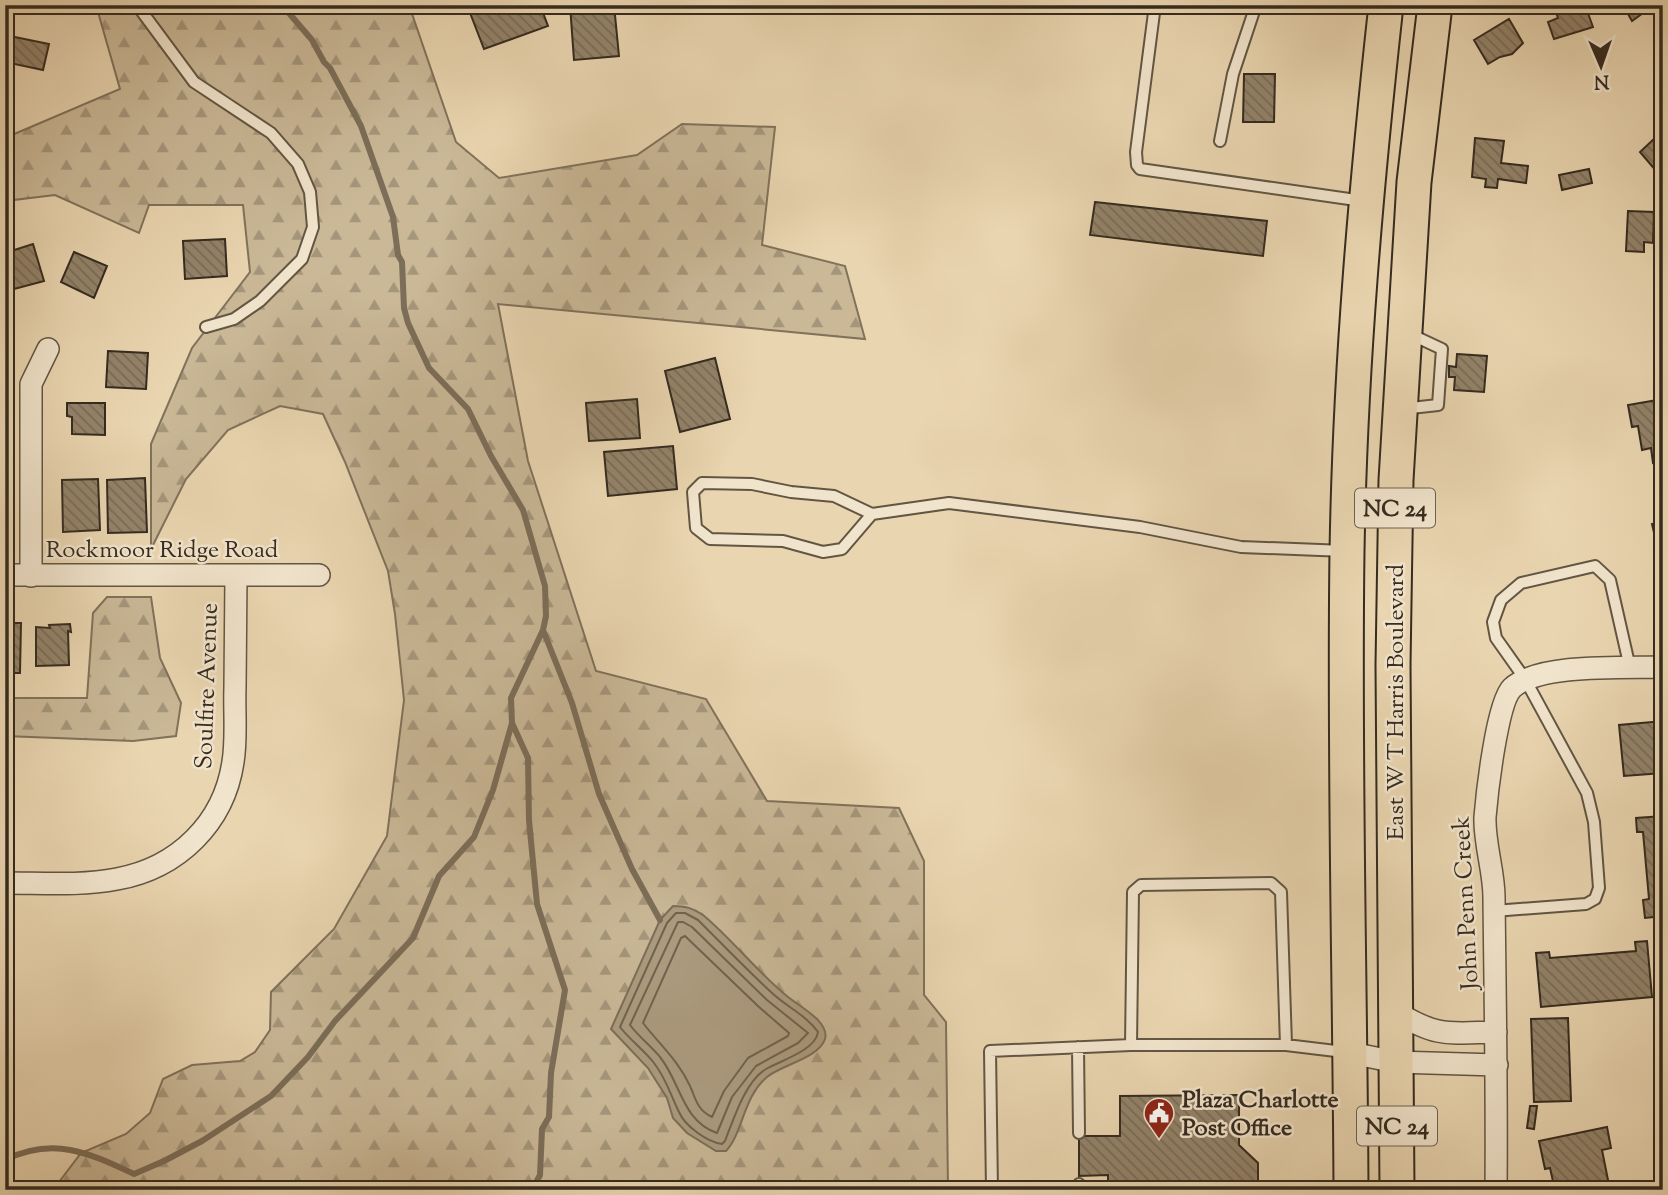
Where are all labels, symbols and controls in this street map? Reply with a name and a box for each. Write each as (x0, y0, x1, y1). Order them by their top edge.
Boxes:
north arrow (1566, 32, 1636, 102)
text: N (1593, 67, 1610, 94)
road number: NC 24 (1355, 488, 1435, 528)
street label: Rockmoor Ridge Road (46, 534, 279, 568)
street label: East W T Harris Boulevard (1380, 563, 1414, 840)
street label: Soulfire Avenue (188, 602, 228, 770)
street label: John Penn Creek (1445, 815, 1489, 993)
place label: Plaza Charlotte Post Office (1182, 1084, 1339, 1146)
public building icon: Plaza Charlotte Post Office (1142, 1096, 1176, 1140)
road number: NC 24 (1357, 1106, 1437, 1146)

